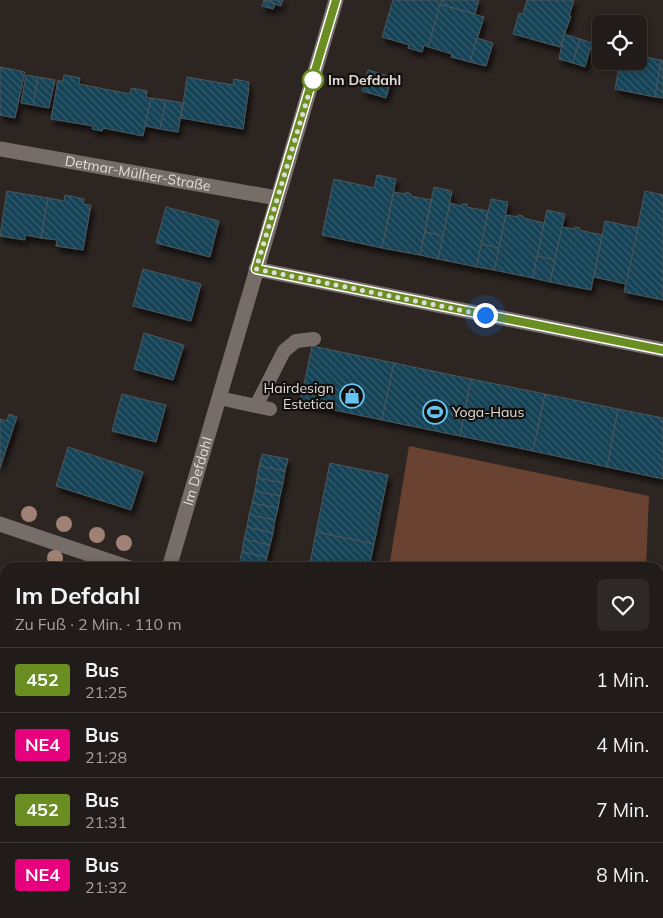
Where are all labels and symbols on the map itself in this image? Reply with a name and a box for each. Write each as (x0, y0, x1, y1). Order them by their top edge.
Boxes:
marker: Im Defdahl (302, 69, 324, 91)
place label: Im Defdahl (328, 71, 401, 89)
street label: Detmar-Mülher-Straße (64, 152, 212, 195)
your location (473, 303, 498, 328)
place label: Hairdesign Estetica (264, 379, 334, 413)
shop icon: Hairdesign Estetica (339, 383, 365, 409)
sports icon: Yoga-Haus (422, 399, 448, 425)
place label: Yoga-Haus (451, 403, 524, 421)
street label: Im Defdahl (179, 435, 216, 508)

